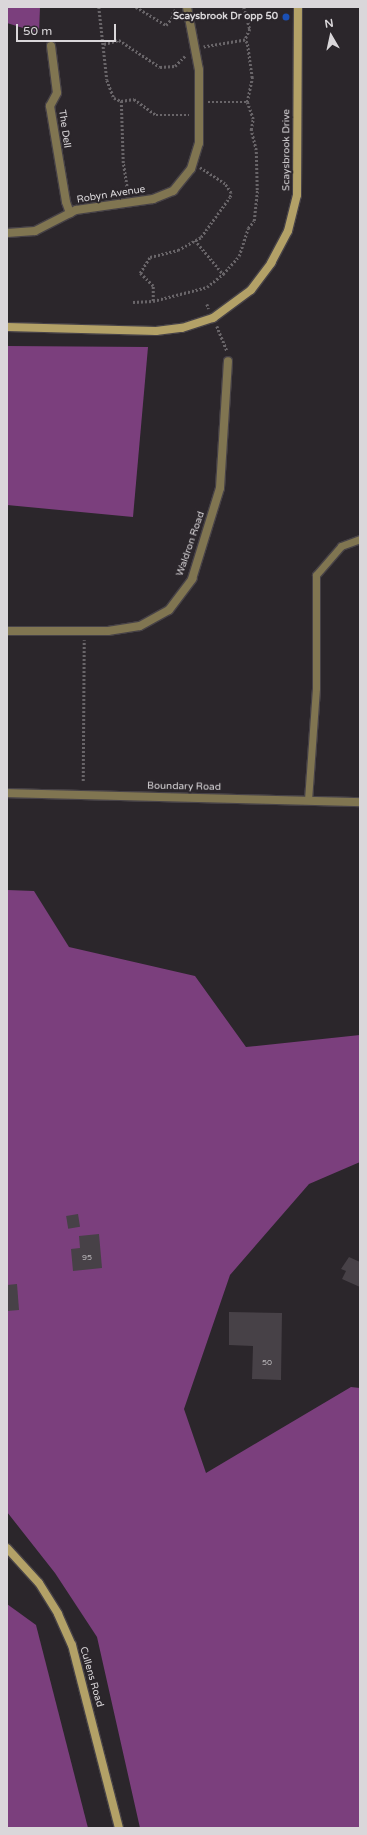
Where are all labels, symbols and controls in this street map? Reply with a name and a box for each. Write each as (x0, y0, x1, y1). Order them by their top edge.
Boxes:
place label: Scaysbrook Dr opp 50 (173, 11, 278, 23)
marker: Scaysbrook Dr opp 50 (281, 12, 291, 22)
scale bar (18, 16, 118, 42)
north arrow (311, 16, 351, 56)
text: N (324, 17, 334, 31)
text: 50 m (23, 24, 52, 38)
street label: The Dell (55, 109, 73, 149)
street label: Scaysbrook Drive (281, 109, 293, 191)
street label: Robyn Avenue (76, 184, 146, 206)
street label: Waldron Road (174, 510, 208, 578)
street label: Boundary Road (147, 780, 221, 794)
house number: 95 (82, 1253, 92, 1263)
house number: 50 (262, 1358, 272, 1368)
street label: Cullens Road (77, 1645, 105, 1709)

